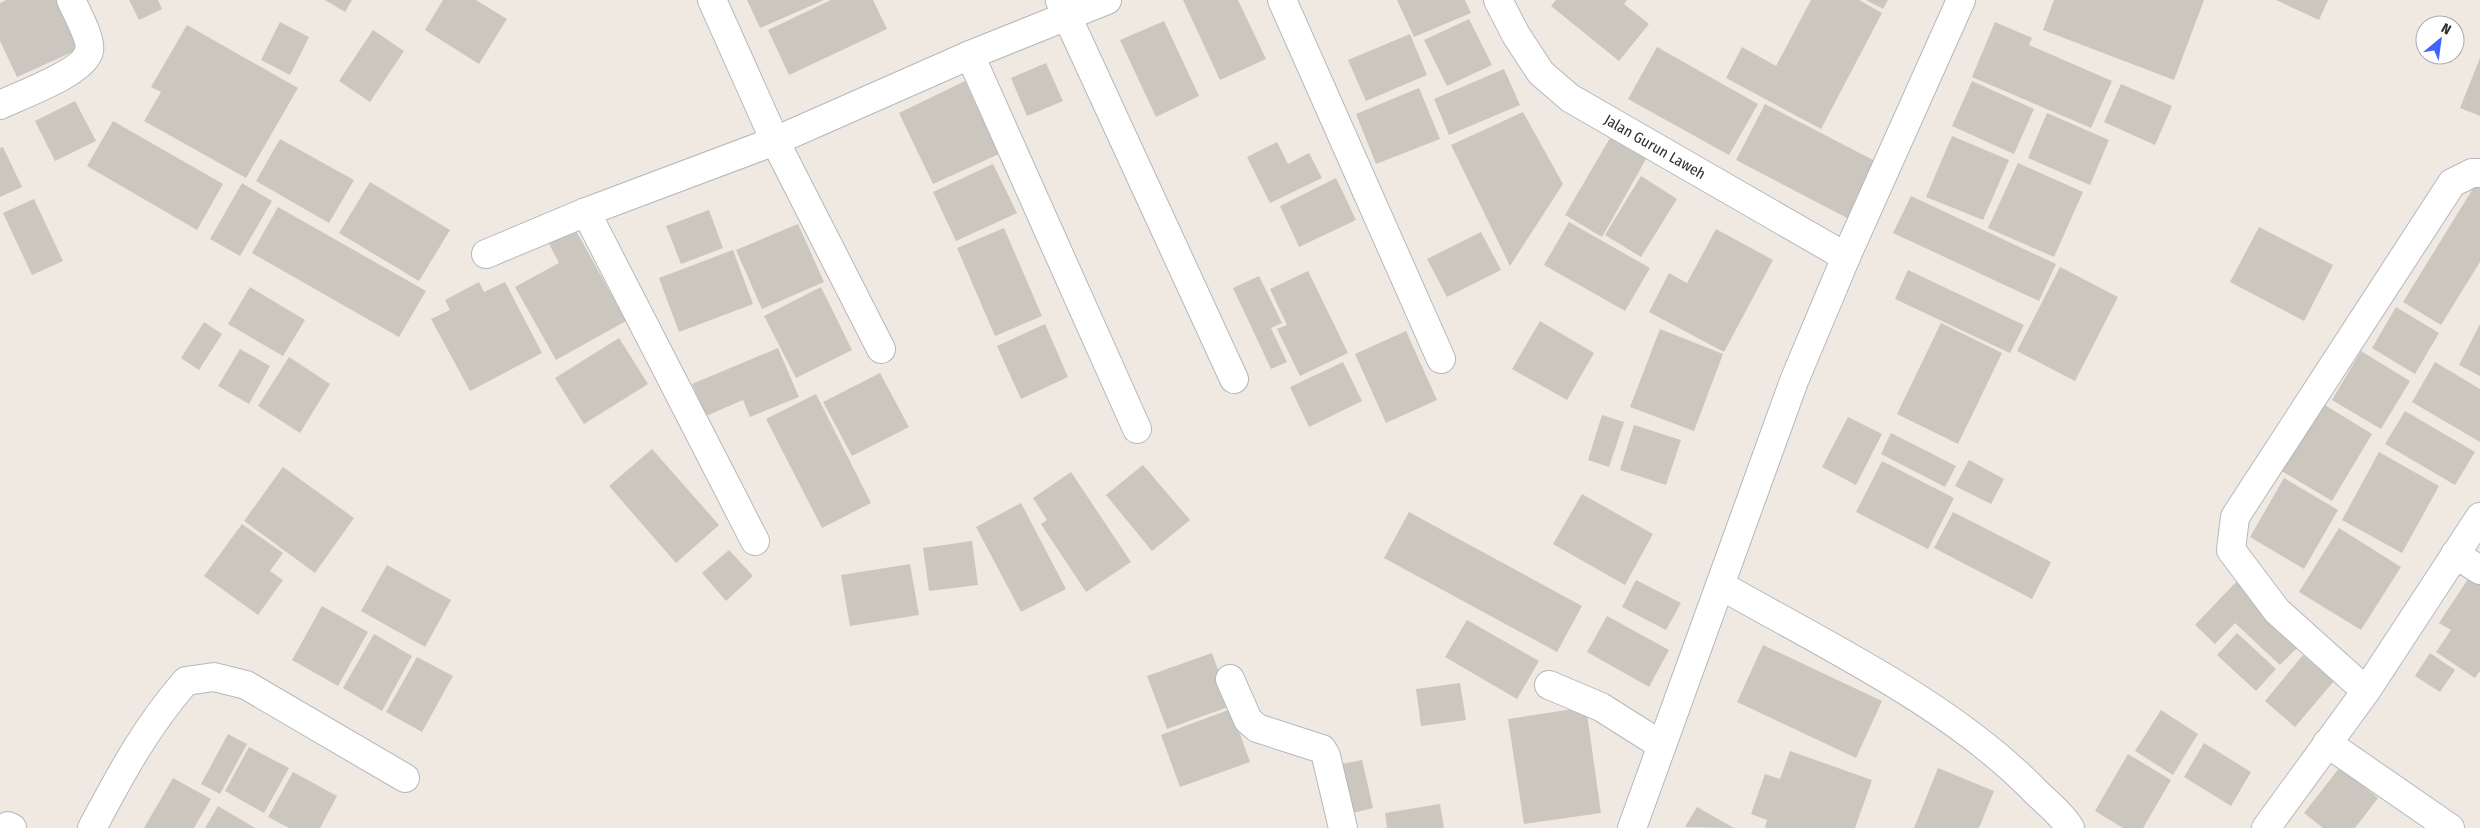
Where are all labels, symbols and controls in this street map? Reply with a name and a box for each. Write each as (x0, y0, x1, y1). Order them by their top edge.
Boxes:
north arrow (2415, 15, 2465, 65)
text: N (2438, 20, 2454, 39)
street label: Jalan Gurun Laweh (1601, 111, 1709, 183)

